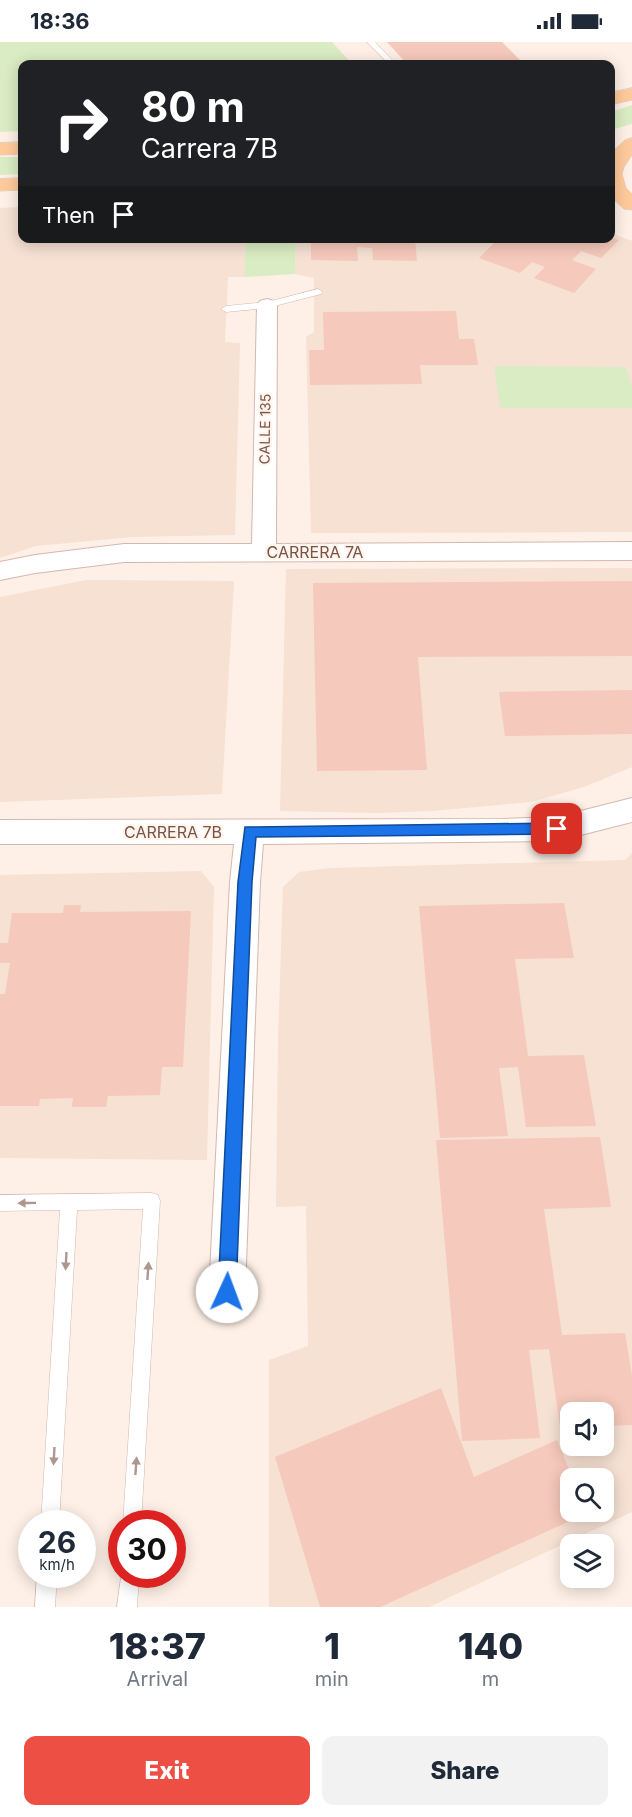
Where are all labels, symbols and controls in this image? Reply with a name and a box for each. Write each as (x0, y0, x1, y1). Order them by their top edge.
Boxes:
text: 18:36 (30, 8, 90, 34)
text: 80 m (141, 81, 245, 132)
icon: right (42, 84, 120, 162)
text: Carrera 7B (141, 132, 278, 165)
icon: arrive (107, 198, 140, 231)
text: Then (42, 202, 95, 228)
street label: CALLE 135 (255, 394, 274, 464)
street label: CARRERA 7A (267, 542, 363, 562)
pin (531, 803, 582, 854)
icon: arrive (540, 812, 573, 845)
street label: CARRERA 7B (124, 822, 222, 842)
one-way arrow (18, 1198, 37, 1208)
one-way arrow (61, 1251, 70, 1270)
position arrow (195, 1260, 259, 1324)
one-way arrow (143, 1261, 152, 1280)
map controls (560, 1402, 614, 1588)
button: sound (560, 1402, 614, 1456)
one-way arrow (50, 1446, 59, 1465)
one-way arrow (131, 1456, 140, 1475)
button: search (560, 1468, 614, 1522)
speed limit sign: 30 (108, 1510, 186, 1588)
text: 26 (38, 1524, 76, 1560)
button: layers (560, 1534, 614, 1588)
text: km/h (39, 1555, 75, 1574)
text: 18:37 (109, 1624, 206, 1668)
text: 1 (324, 1624, 340, 1668)
text: 140 (458, 1624, 523, 1668)
text: Arrival (127, 1667, 188, 1691)
text: min (315, 1667, 349, 1691)
text: m (482, 1667, 499, 1691)
button: Exit (24, 1736, 310, 1805)
button: Share (322, 1736, 608, 1805)

